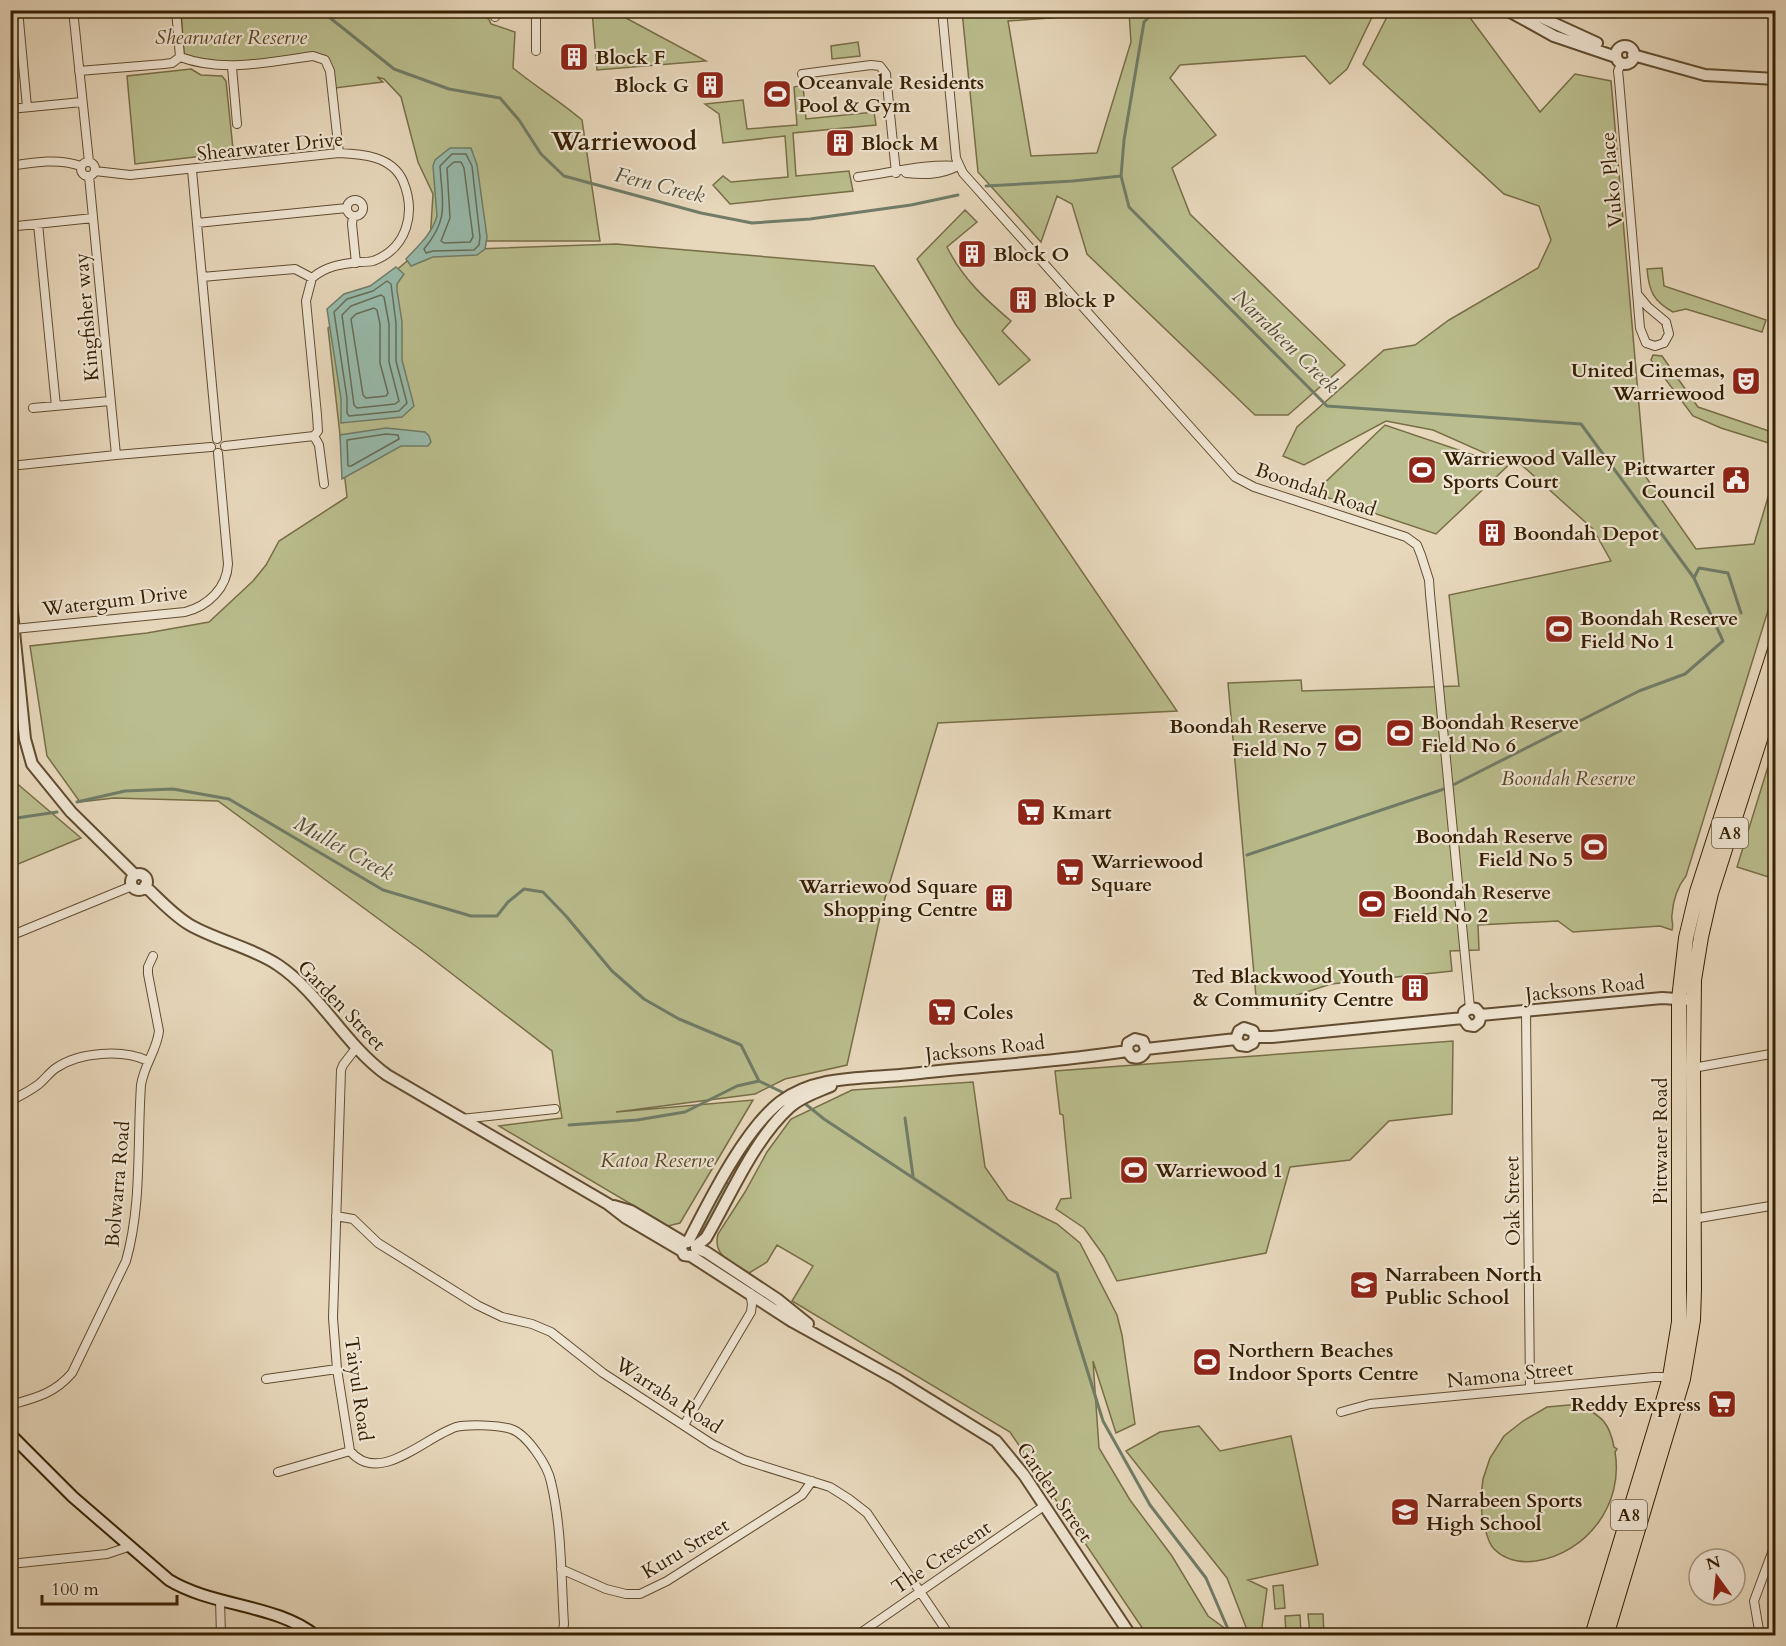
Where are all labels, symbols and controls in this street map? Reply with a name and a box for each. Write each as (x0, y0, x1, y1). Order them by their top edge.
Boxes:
park label: Shearwater Reserve (155, 24, 307, 51)
building icon: Block F (558, 41, 590, 73)
place label: Block F (595, 44, 665, 71)
building icon: Block G (694, 69, 726, 101)
place label: Oceanvale Residents Pool & Gym (798, 69, 984, 119)
place label: Block G (614, 72, 689, 99)
sports icon: Oceanvale Residents Pool & Gym (761, 78, 793, 110)
district label: Warriewood (550, 124, 697, 159)
street label: Shearwater Drive (195, 125, 345, 168)
building icon: Block M (824, 127, 856, 159)
place label: Block M (861, 130, 939, 157)
street label: Vuko Place (1594, 131, 1629, 229)
water label: Fern Creek (612, 160, 708, 211)
building icon: Block O (956, 238, 988, 270)
place label: Block O (993, 241, 1069, 268)
street label: Kingfisher way (67, 251, 106, 382)
water label: Narrabeen Creek (1226, 283, 1346, 400)
building icon: Block P (1007, 284, 1039, 316)
place label: Block P (1044, 287, 1115, 314)
place label: United Cinemas, Warriewood (1571, 357, 1726, 407)
theatre icon: United Cinemas, Warriewood (1730, 365, 1762, 397)
place label: Warriewood Valley Sports Court (1442, 445, 1617, 495)
sports icon: Warriewood Valley Sports Court (1406, 454, 1438, 486)
place label: Pittwarter Council (1623, 455, 1716, 505)
street label: Boondah Road (1252, 456, 1380, 523)
public building icon: Pittwarter Council (1720, 464, 1752, 496)
building icon: Boondah Depot (1476, 517, 1508, 549)
place label: Boondah Depot (1513, 520, 1659, 547)
street label: Watergum Drive (40, 578, 189, 623)
place label: Boondah Reserve Field No 1 (1580, 605, 1738, 655)
sports icon: Boondah Reserve Field No 1 (1543, 613, 1575, 645)
place label: Boondah Reserve Field No 6 (1421, 709, 1579, 759)
place label: Boondah Reserve Field No 7 (1169, 713, 1327, 763)
sports icon: Boondah Reserve Field No 6 (1384, 717, 1416, 749)
sports icon: Boondah Reserve Field No 7 (1332, 722, 1364, 754)
park label: Boondah Reserve (1501, 765, 1635, 792)
supermarket icon: Kmart (1015, 796, 1047, 828)
place label: Kmart (1052, 799, 1112, 826)
water label: Mullet Creek (289, 809, 400, 888)
road number: A8 (1712, 818, 1748, 848)
place label: Boondah Reserve Field No 5 (1415, 823, 1573, 873)
sports icon: Boondah Reserve Field No 5 (1578, 831, 1610, 863)
place label: Warriewood Square (1090, 848, 1204, 898)
supermarket icon: Warriewood Square (1054, 856, 1086, 888)
place label: Warriewood Square Shopping Centre (798, 873, 978, 923)
place label: Boondah Reserve Field No 2 (1393, 879, 1551, 929)
building icon: Warriewood Square Shopping Centre (983, 882, 1015, 914)
sports icon: Boondah Reserve Field No 2 (1356, 888, 1388, 920)
street label: Garden Street (292, 954, 392, 1057)
place label: Ted Blackwood Youth & Community Centre (1192, 963, 1395, 1013)
street label: Jacksons Road (1521, 969, 1647, 1009)
building icon: Ted Blackwood Youth & Community Centre (1399, 972, 1431, 1004)
supermarket icon: Coles (926, 996, 958, 1028)
place label: Coles (963, 999, 1013, 1026)
street label: Jacksons Road (921, 1029, 1047, 1069)
street label: Pittwater Road (1647, 1077, 1674, 1204)
street label: Bolwarra Road (99, 1119, 137, 1248)
park label: Katoa Reserve (600, 1147, 714, 1174)
sports icon: Warriewood 1 (1118, 1154, 1150, 1186)
street label: Oak Street (1498, 1155, 1527, 1246)
place label: Warriewood 1 (1154, 1157, 1283, 1184)
place label: Narrabeen North Public School (1385, 1261, 1542, 1311)
school or university icon: Narrabeen North Public School (1348, 1269, 1380, 1301)
street label: Taiyul Road (338, 1335, 379, 1443)
place label: Northern Beaches Indoor Sports Centre (1228, 1337, 1419, 1387)
sports icon: Northern Beaches Indoor Sports Centre (1191, 1346, 1223, 1378)
street label: Warraba Road (609, 1350, 728, 1440)
street label: Namona Street (1446, 1354, 1575, 1395)
supermarket icon: Reddy Express (1706, 1388, 1738, 1420)
place label: Reddy Express (1571, 1391, 1701, 1418)
street label: Garden Street (1010, 1437, 1099, 1548)
place label: Narrabeen Sports High School (1426, 1487, 1582, 1537)
school or university icon: Narrabeen Sports High School (1389, 1496, 1421, 1528)
road number: A8 (1611, 1500, 1647, 1530)
street label: Kuru Street (636, 1511, 735, 1585)
street label: The Crescent (886, 1514, 997, 1601)
north arrow (1687, 1547, 1747, 1607)
text: N (1704, 1551, 1723, 1576)
scale bar (42, 1568, 177, 1606)
text: 100 m (51, 1577, 99, 1602)

